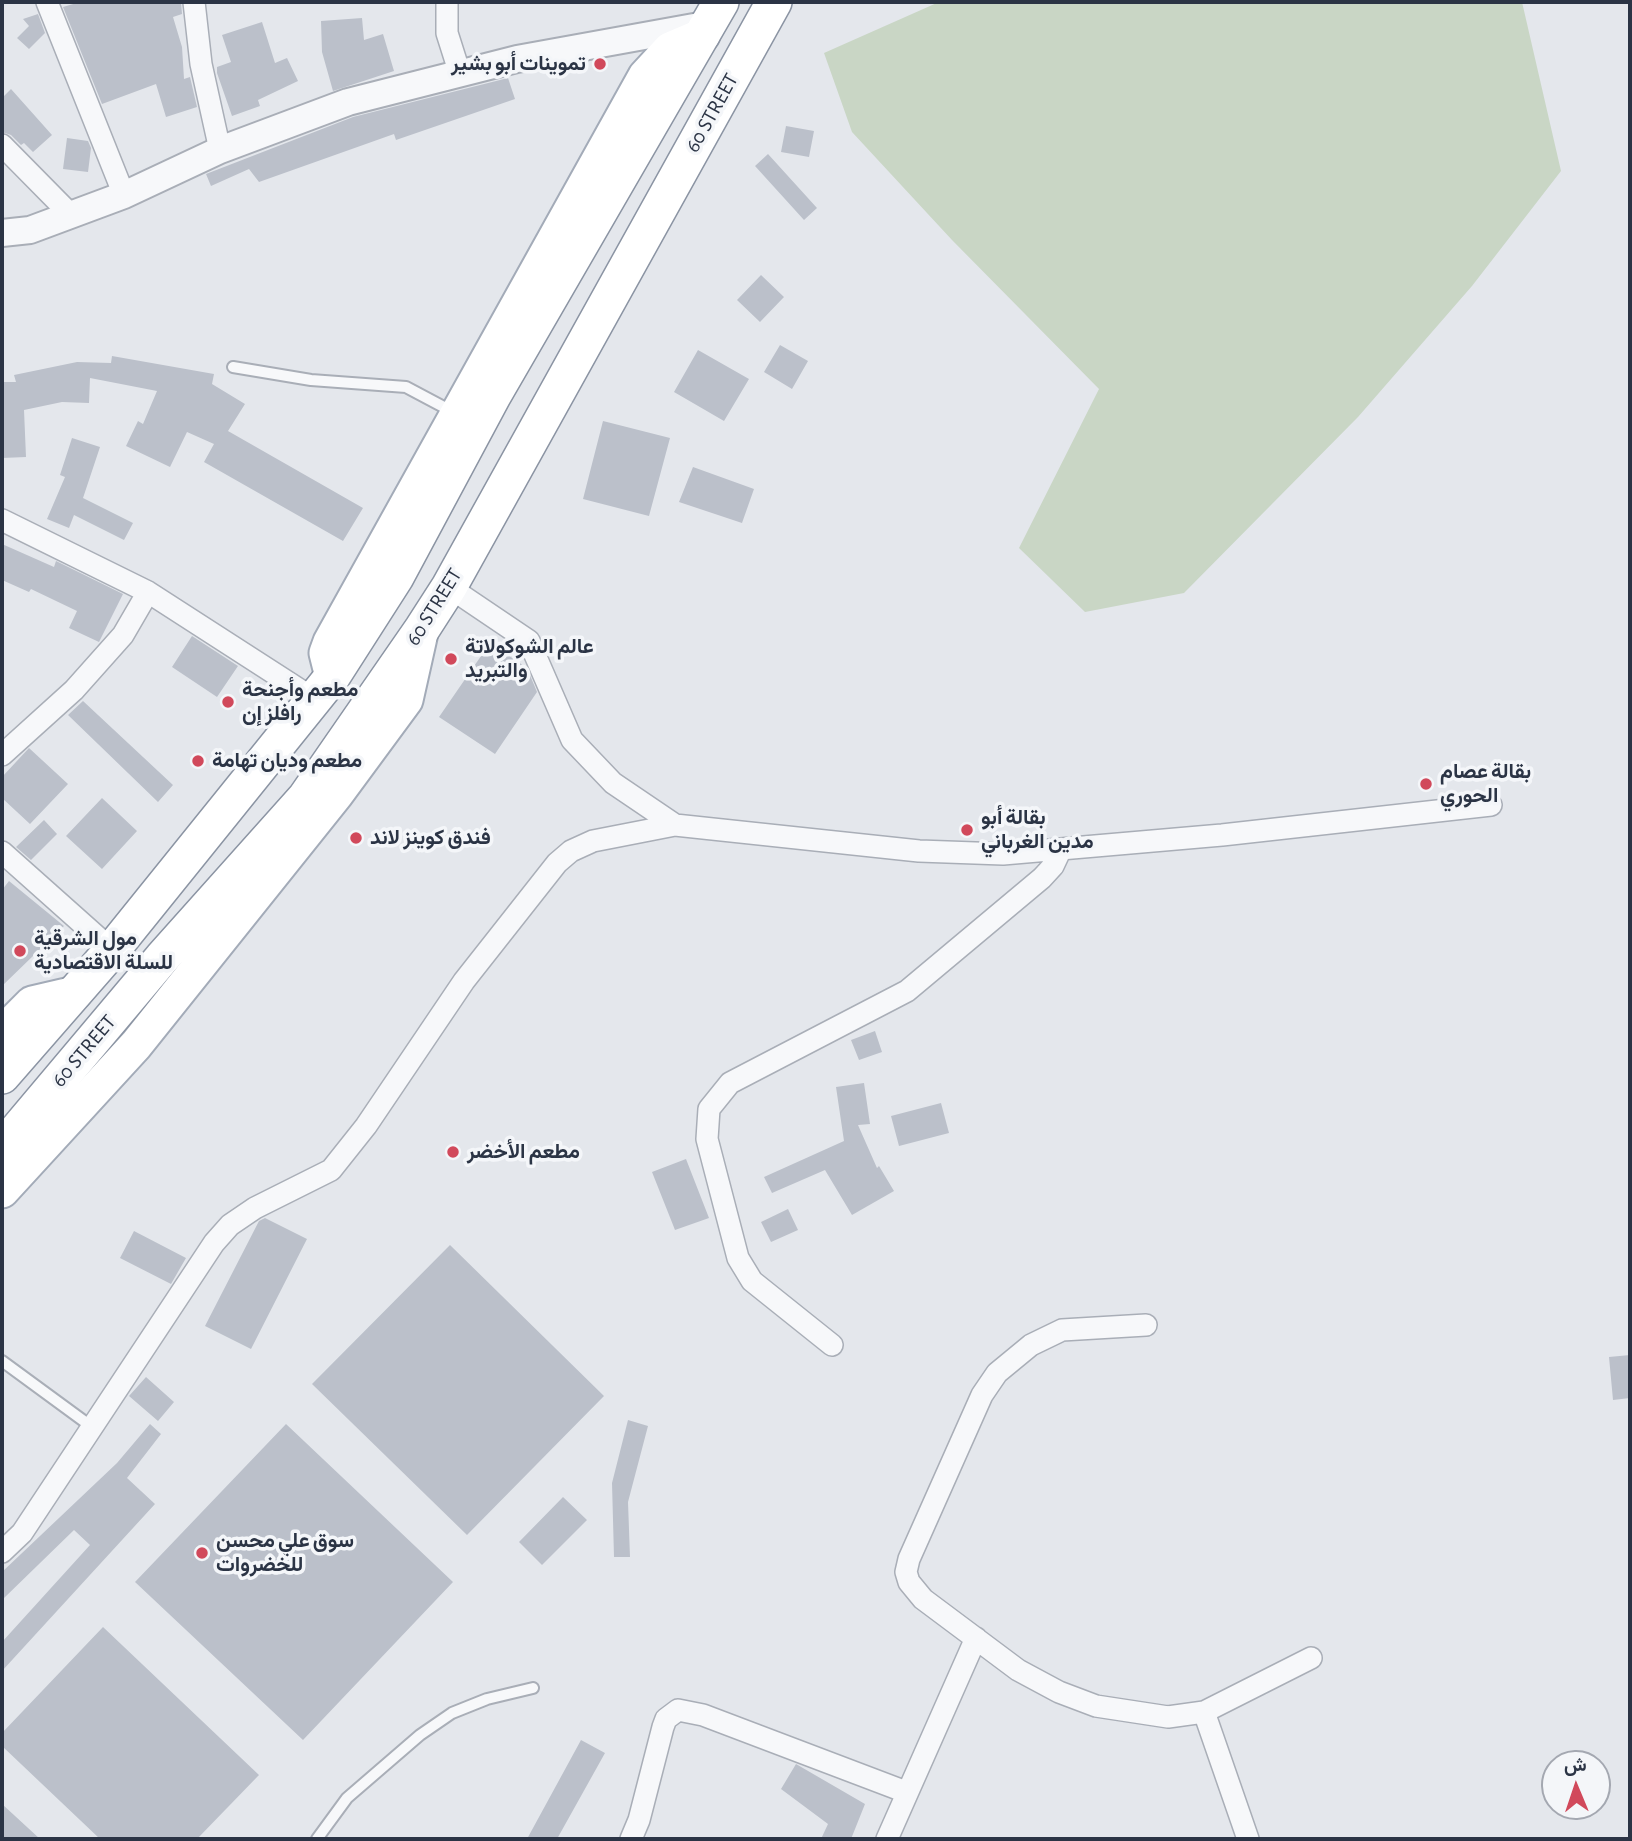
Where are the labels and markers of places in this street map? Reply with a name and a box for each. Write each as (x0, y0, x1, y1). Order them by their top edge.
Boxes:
place label: تموينات أبو بشير (451, 51, 586, 77)
marker: تموينات أبو بشير (592, 56, 608, 72)
place label: عالم الشوكولاتة والتبريد (465, 634, 594, 684)
marker: عالم الشوكولاتة والتبريد (443, 651, 459, 667)
place label: مطعم وأجنحة رافلز إن (242, 677, 358, 727)
marker: مطعم وأجنحة رافلز إن (220, 694, 236, 710)
place label: مطعم وديان تهامة (212, 748, 362, 774)
marker: مطعم وديان تهامة (190, 753, 206, 769)
place label: بقالة عصام الحوري (1440, 759, 1531, 809)
marker: بقالة عصام الحوري (1418, 776, 1434, 792)
place label: بقالة أبو مدين الغرباني (981, 805, 1094, 855)
marker: بقالة أبو مدين الغرباني (959, 822, 975, 838)
place label: فندق كوينز لاند (370, 825, 491, 851)
marker: فندق كوينز لاند (348, 830, 364, 846)
place label: مول الشرقية للسلة الاقتصادية (34, 926, 173, 976)
marker: مول الشرقية للسلة الاقتصادية (12, 943, 28, 959)
place label: مطعم الأخضر (467, 1139, 580, 1165)
marker: مطعم الأخضر (445, 1144, 461, 1160)
place label: سوق علي محسن للخضروات (216, 1528, 354, 1578)
marker: سوق علي محسن للخضروات (194, 1545, 210, 1561)

